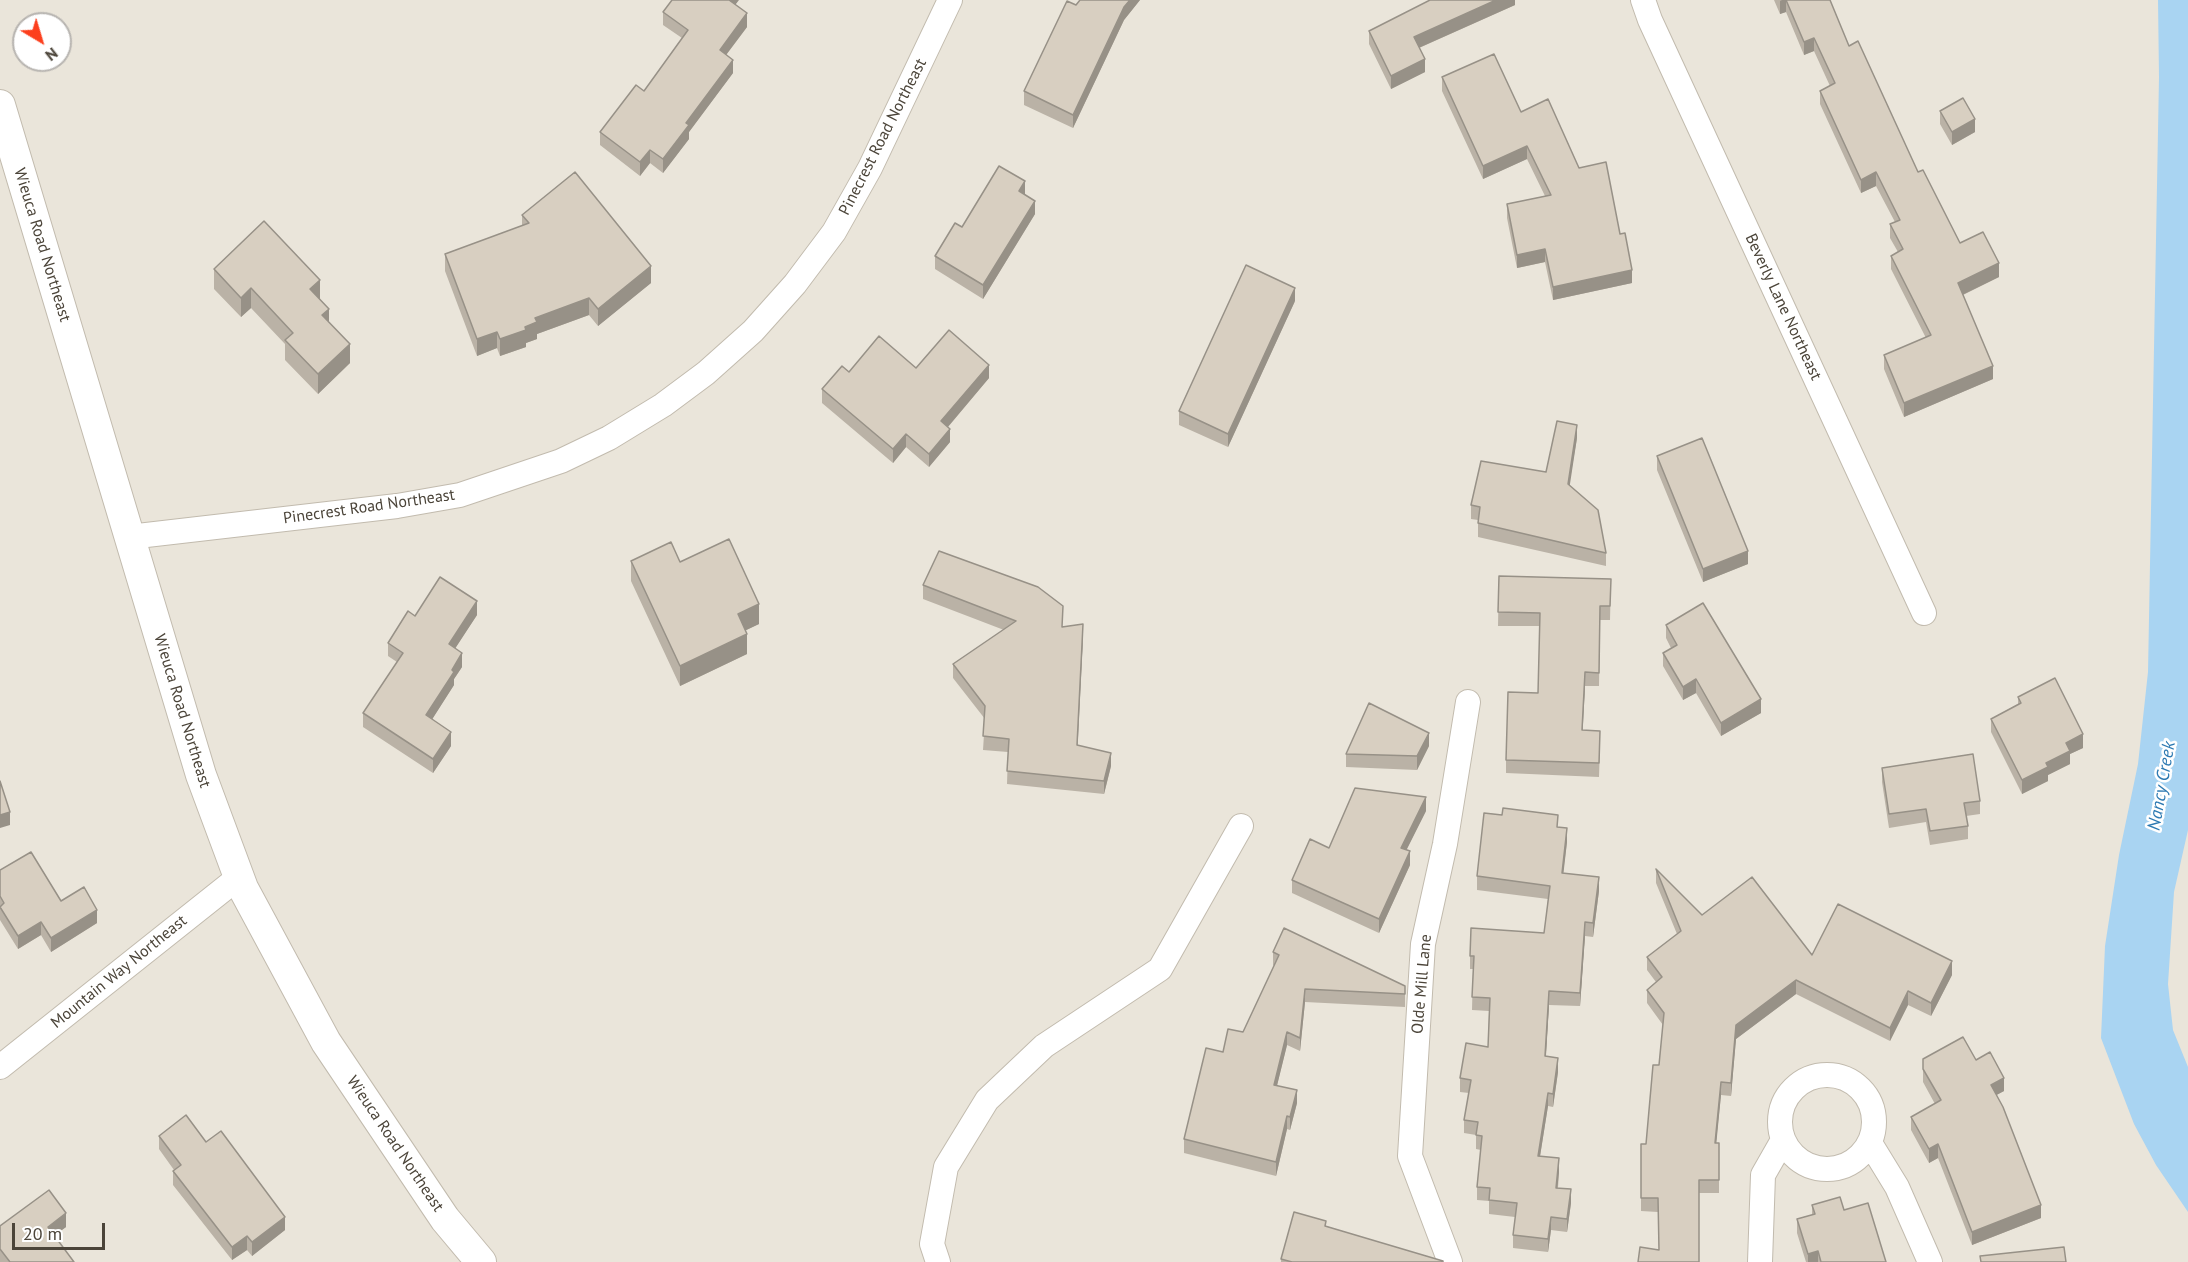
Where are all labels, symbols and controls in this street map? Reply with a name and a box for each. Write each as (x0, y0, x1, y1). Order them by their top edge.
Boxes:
north arrow (12, 12, 72, 72)
text: N (42, 43, 62, 66)
street label: Pinecrest Road Northeast (835, 56, 931, 218)
street label: Wieuca Road Northeast (9, 166, 75, 324)
street label: Beverly Lane Northeast (1741, 231, 1825, 383)
street label: Pinecrest Road Northeast (282, 485, 456, 529)
street label: Wieuca Road Northeast (149, 632, 215, 790)
water label: Nancy Creek (2144, 740, 2180, 832)
street label: Mountain Way Northeast (47, 911, 191, 1033)
street label: Olde Mill Lane (1408, 933, 1436, 1035)
street label: Wieuca Road Northeast (342, 1073, 448, 1215)
scale bar (15, 1211, 108, 1249)
text: 20 m (23, 1222, 62, 1245)

